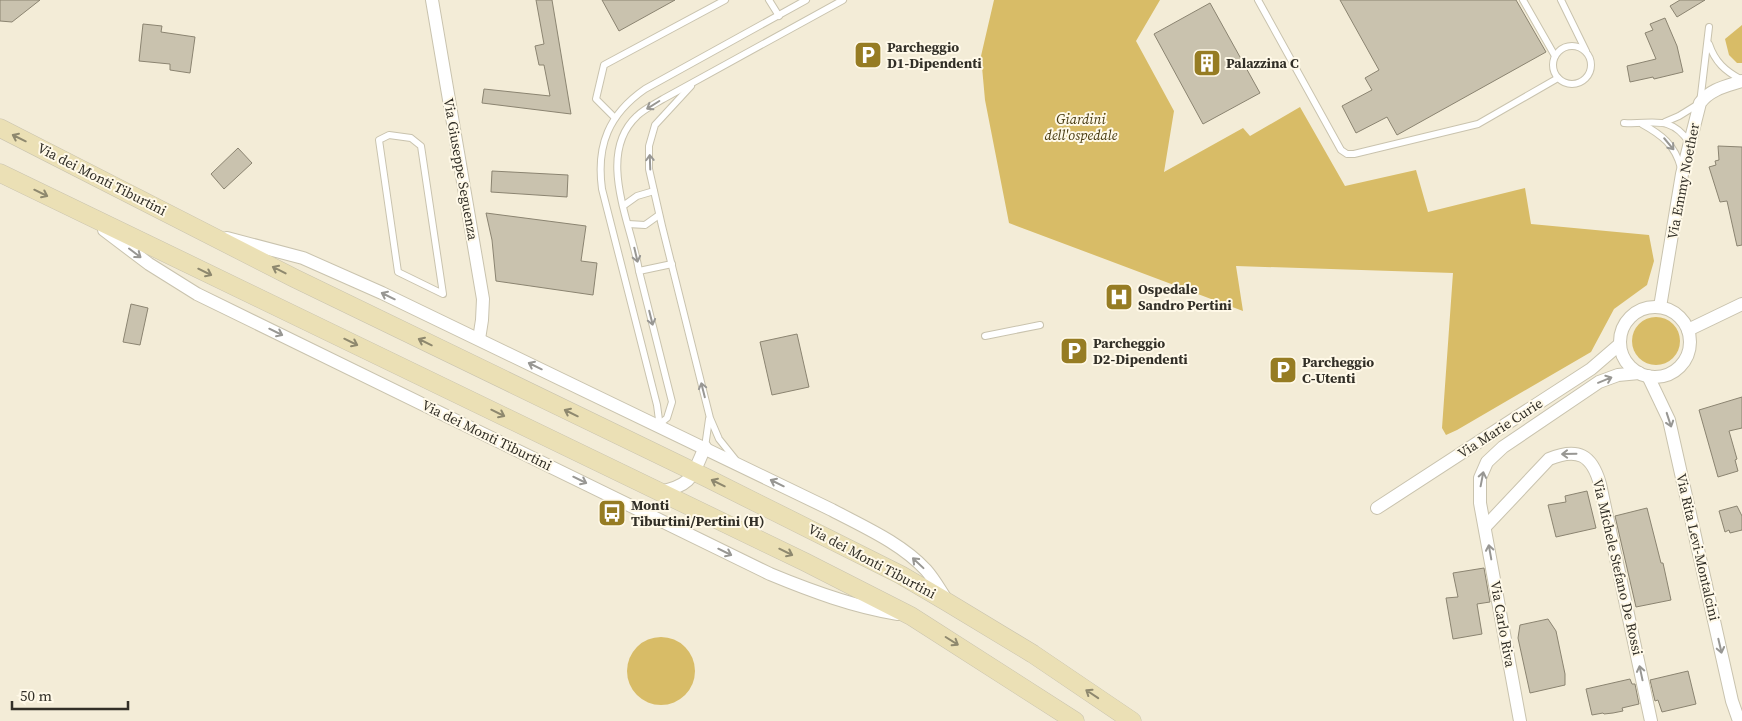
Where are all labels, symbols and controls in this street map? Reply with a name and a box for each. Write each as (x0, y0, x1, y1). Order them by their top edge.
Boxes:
place label: Parcheggio D1-Dipendenti (887, 37, 982, 73)
parking icon: Parcheggio D1-Dipendenti (853, 40, 883, 70)
building icon: Palazzina C (1192, 48, 1222, 78)
place label: Palazzina C (1226, 53, 1299, 73)
street label: Via Giuseppe Seguenza (439, 96, 483, 242)
one-way arrow (646, 101, 660, 111)
park label: Giardini dell'ospedale (1045, 109, 1118, 145)
street label: Via Emmy Noether (1662, 121, 1704, 241)
one-way arrow (12, 132, 27, 142)
one-way arrow (1663, 137, 1675, 150)
street label: Via dei Monti Tiburtini (34, 138, 170, 220)
one-way arrow (645, 154, 654, 170)
one-way arrow (33, 189, 48, 198)
one-way arrow (632, 247, 641, 263)
one-way arrow (128, 248, 142, 258)
one-way arrow (272, 265, 287, 274)
one-way arrow (197, 268, 212, 277)
place label: Ospedale Sandro Pertini (1138, 279, 1232, 315)
hospital icon: Ospedale Sandro Pertini (1104, 282, 1134, 312)
one-way arrow (381, 290, 396, 300)
one-way arrow (647, 310, 656, 326)
one-way arrow (268, 328, 283, 337)
place label: Parcheggio D2-Dipendenti (1093, 333, 1188, 369)
parking icon: Parcheggio D2-Dipendenti (1059, 336, 1089, 366)
one-way arrow (418, 337, 433, 346)
one-way arrow (343, 338, 358, 348)
place label: Parcheggio C-Utenti (1302, 352, 1374, 388)
parking icon: Parcheggio C-Utenti (1268, 355, 1298, 385)
one-way arrow (528, 361, 543, 370)
one-way arrow (1597, 375, 1612, 384)
one-way arrow (698, 383, 708, 399)
street label: Via Marie Curie (1454, 393, 1546, 463)
street label: Via dei Monti Tiburtini (419, 395, 555, 475)
one-way arrow (564, 407, 579, 417)
one-way arrow (490, 409, 505, 418)
one-way arrow (1664, 411, 1674, 427)
one-way arrow (1561, 450, 1577, 459)
street label: Via Rita Levi-Montalcini (1671, 471, 1725, 623)
one-way arrow (1477, 472, 1487, 488)
one-way arrow (572, 476, 587, 486)
street label: Via Michele Stefano De Rossi (1588, 477, 1648, 657)
one-way arrow (710, 478, 725, 488)
one-way arrow (770, 478, 785, 487)
place label: Monti Tiburtini/Pertini (H) (631, 495, 765, 531)
bus stop icon: Monti Tiburtini/Pertini (H) (597, 498, 627, 528)
street label: Via dei Monti Tiburtini (804, 519, 940, 603)
one-way arrow (1484, 545, 1494, 561)
one-way arrow (718, 547, 733, 557)
one-way arrow (778, 548, 793, 558)
one-way arrow (912, 557, 925, 569)
street label: Via Carlo Riva (1486, 579, 1521, 670)
one-way arrow (945, 637, 959, 647)
one-way arrow (1716, 638, 1725, 654)
one-way arrow (1636, 666, 1645, 682)
scale bar (12, 678, 129, 710)
text: 50 m (20, 685, 52, 706)
one-way arrow (1085, 689, 1099, 699)

